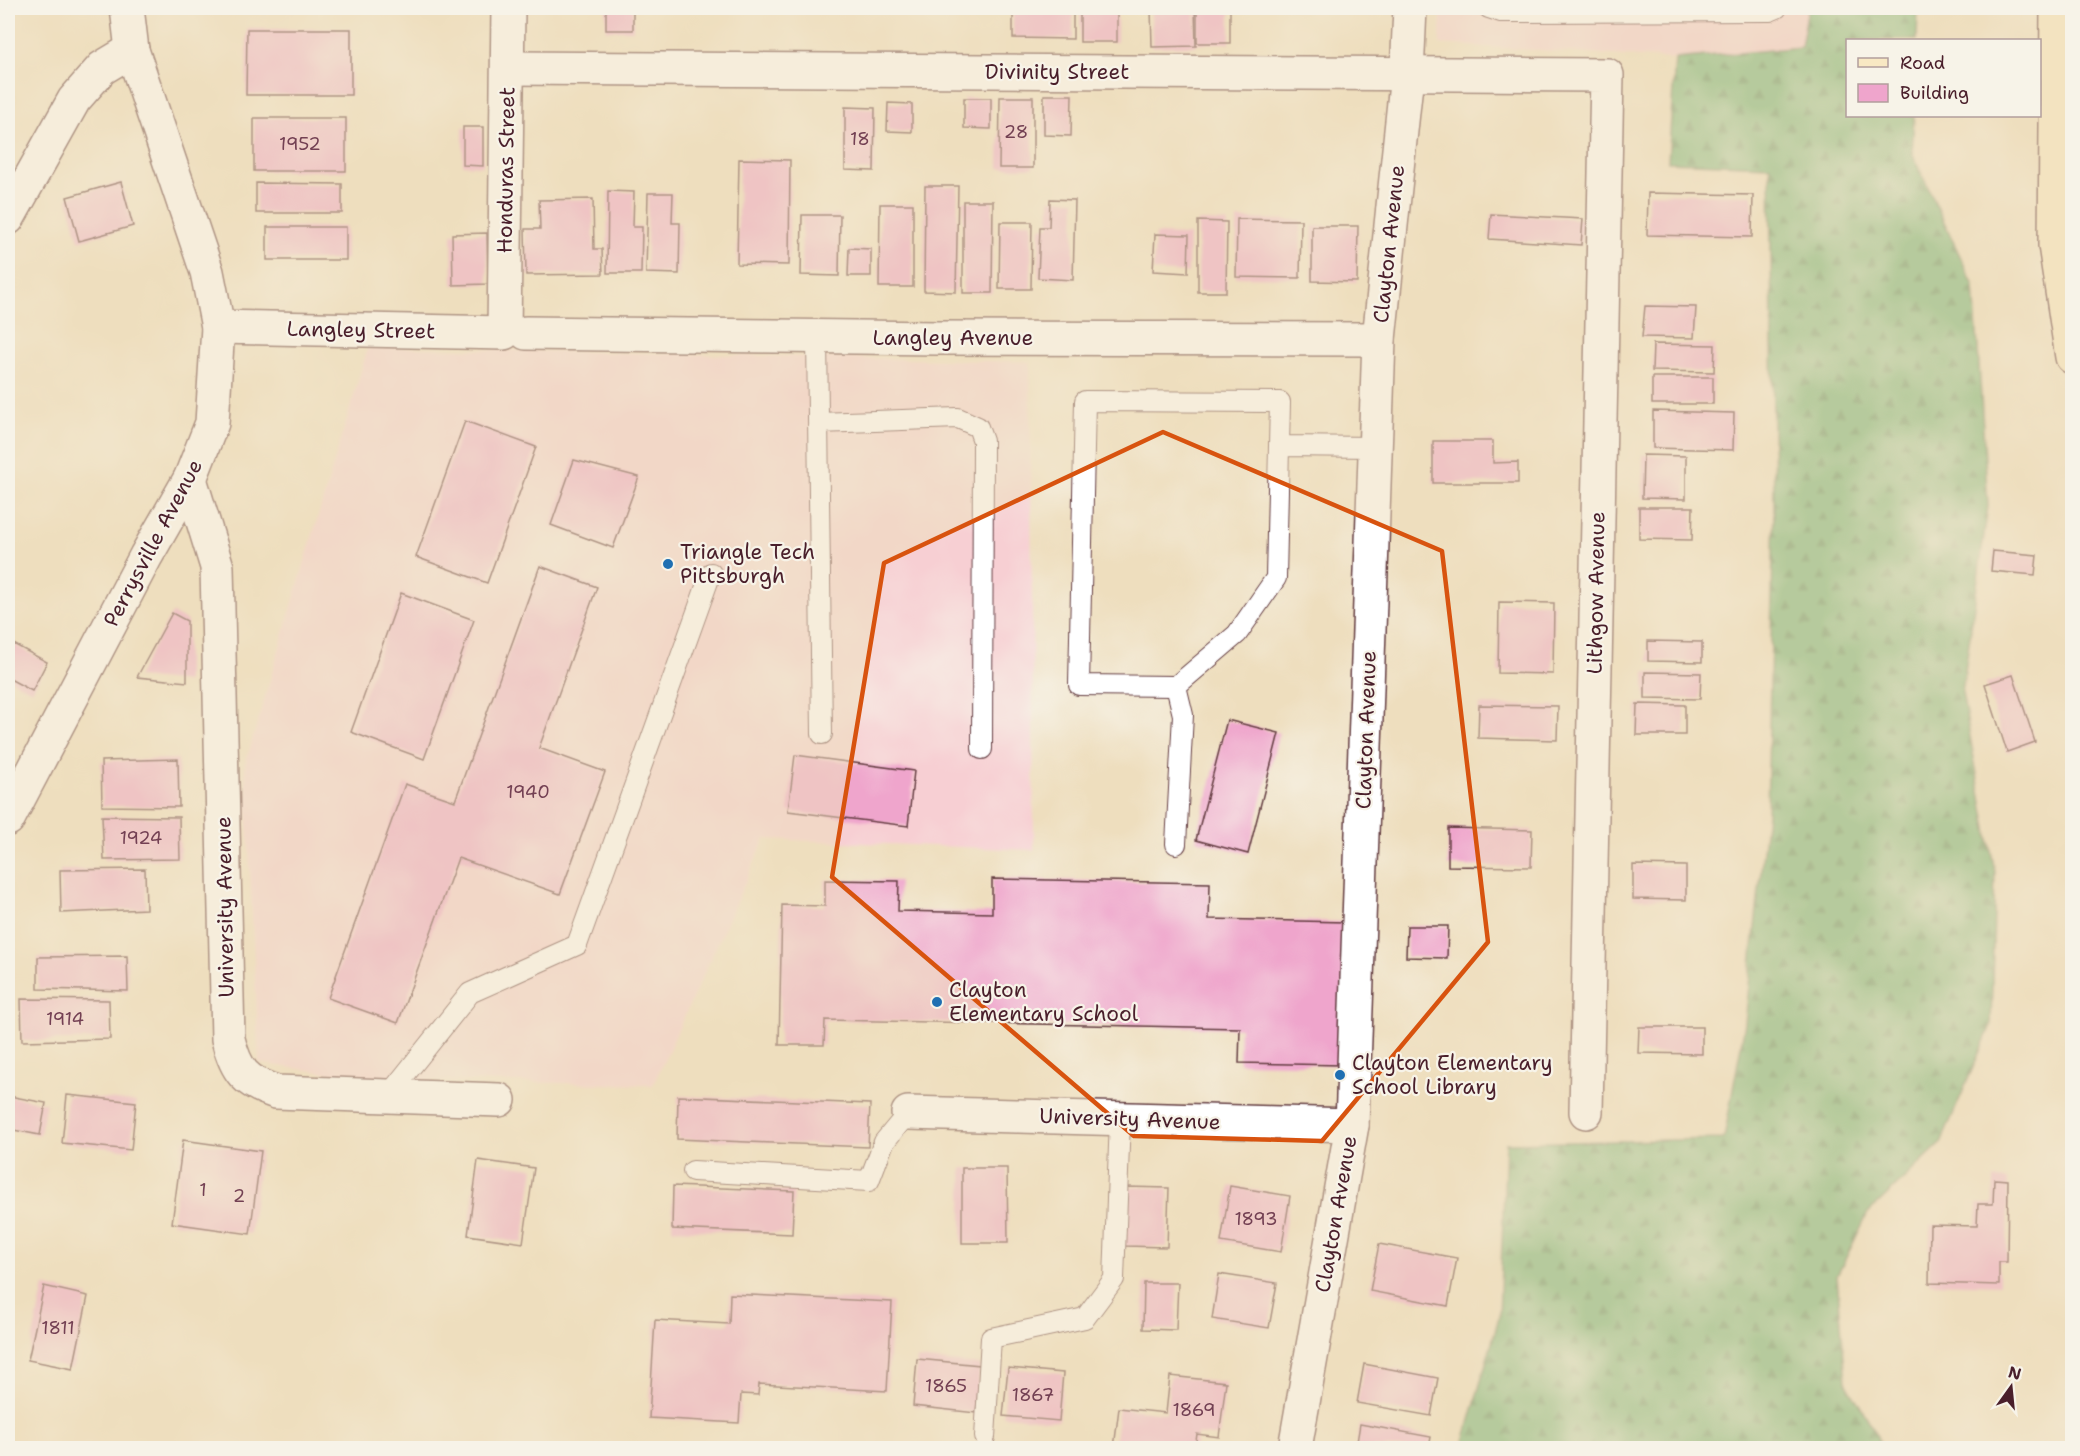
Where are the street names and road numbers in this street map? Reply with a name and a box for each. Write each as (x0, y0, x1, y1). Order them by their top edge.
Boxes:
street label: Divinity Street (985, 58, 1129, 86)
street label: Honduras Street (491, 86, 521, 254)
street label: Clayton Avenue (1367, 164, 1411, 324)
street label: Langley Street (286, 315, 436, 345)
street label: Langley Avenue (873, 324, 1033, 352)
street label: Perrysville Avenue (97, 454, 209, 632)
street label: Lithgow Avenue (1581, 511, 1611, 675)
street label: Clayton Avenue (1349, 650, 1383, 810)
street label: University Avenue (209, 816, 241, 998)
street label: University Avenue (1039, 1102, 1221, 1136)
street label: Clayton Avenue (1308, 1133, 1364, 1295)

